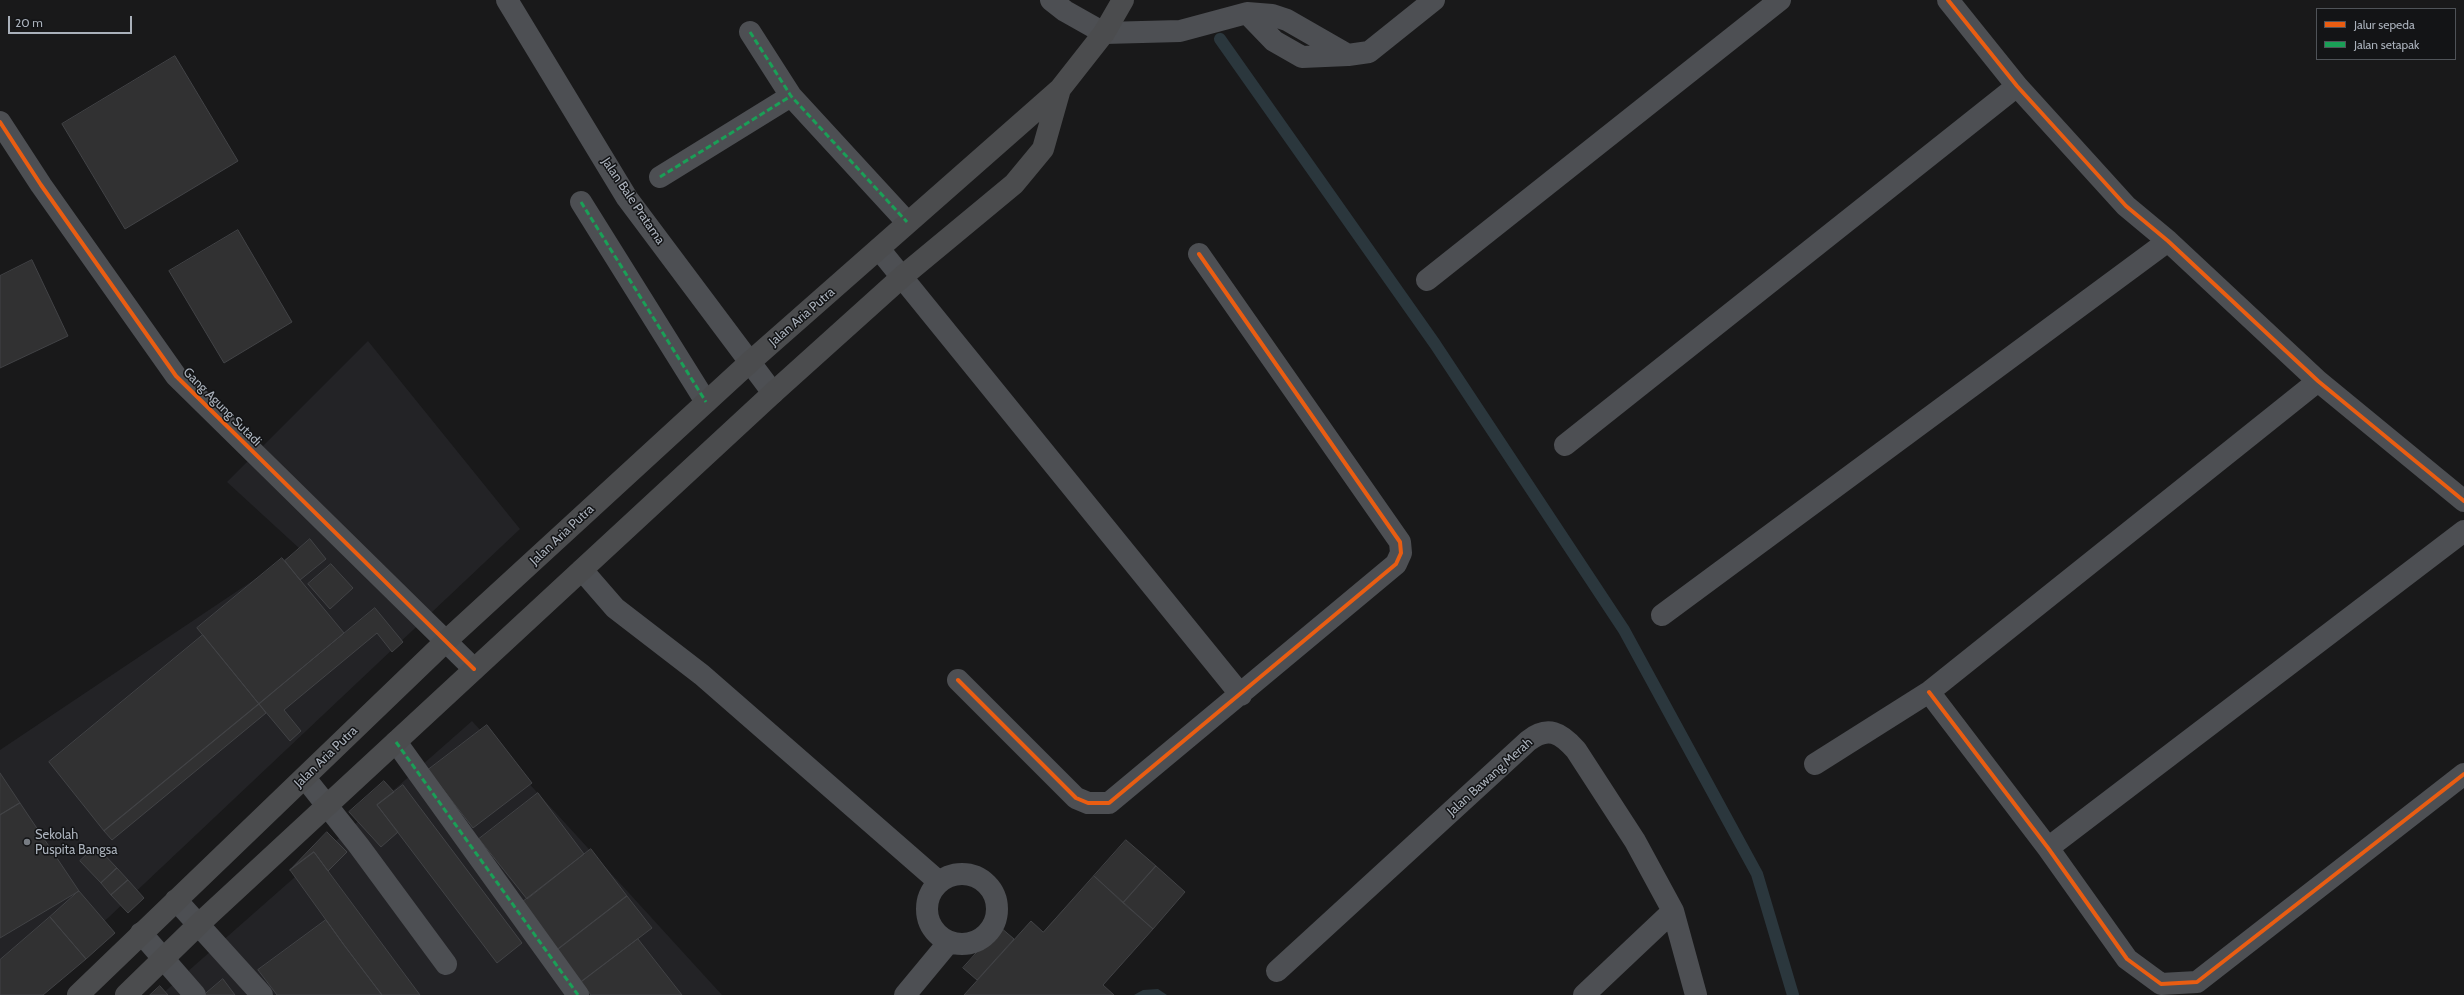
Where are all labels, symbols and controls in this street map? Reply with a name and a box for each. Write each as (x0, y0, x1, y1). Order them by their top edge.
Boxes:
scale bar (10, 8, 134, 34)
legend (2316, 8, 2456, 60)
text: 20 m (15, 15, 43, 30)
text: Jalur sepeda (2354, 17, 2415, 32)
text: Jalan setapak (2354, 37, 2419, 52)
street label: Jalan Bale Pratama (598, 155, 668, 247)
street label: Jalan Aria Putra (766, 284, 838, 350)
street label: Gang Agung Sutadi (180, 365, 264, 449)
street label: Jalan Aria Putra (527, 501, 597, 569)
street label: Jalan Aria Putra (291, 723, 361, 791)
street label: Jalan Bawang Merah (1444, 735, 1536, 819)
place label: Sekolah Puspita Bangsa (35, 827, 117, 858)
marker: Sekolah Puspita Bangsa (22, 837, 32, 847)

